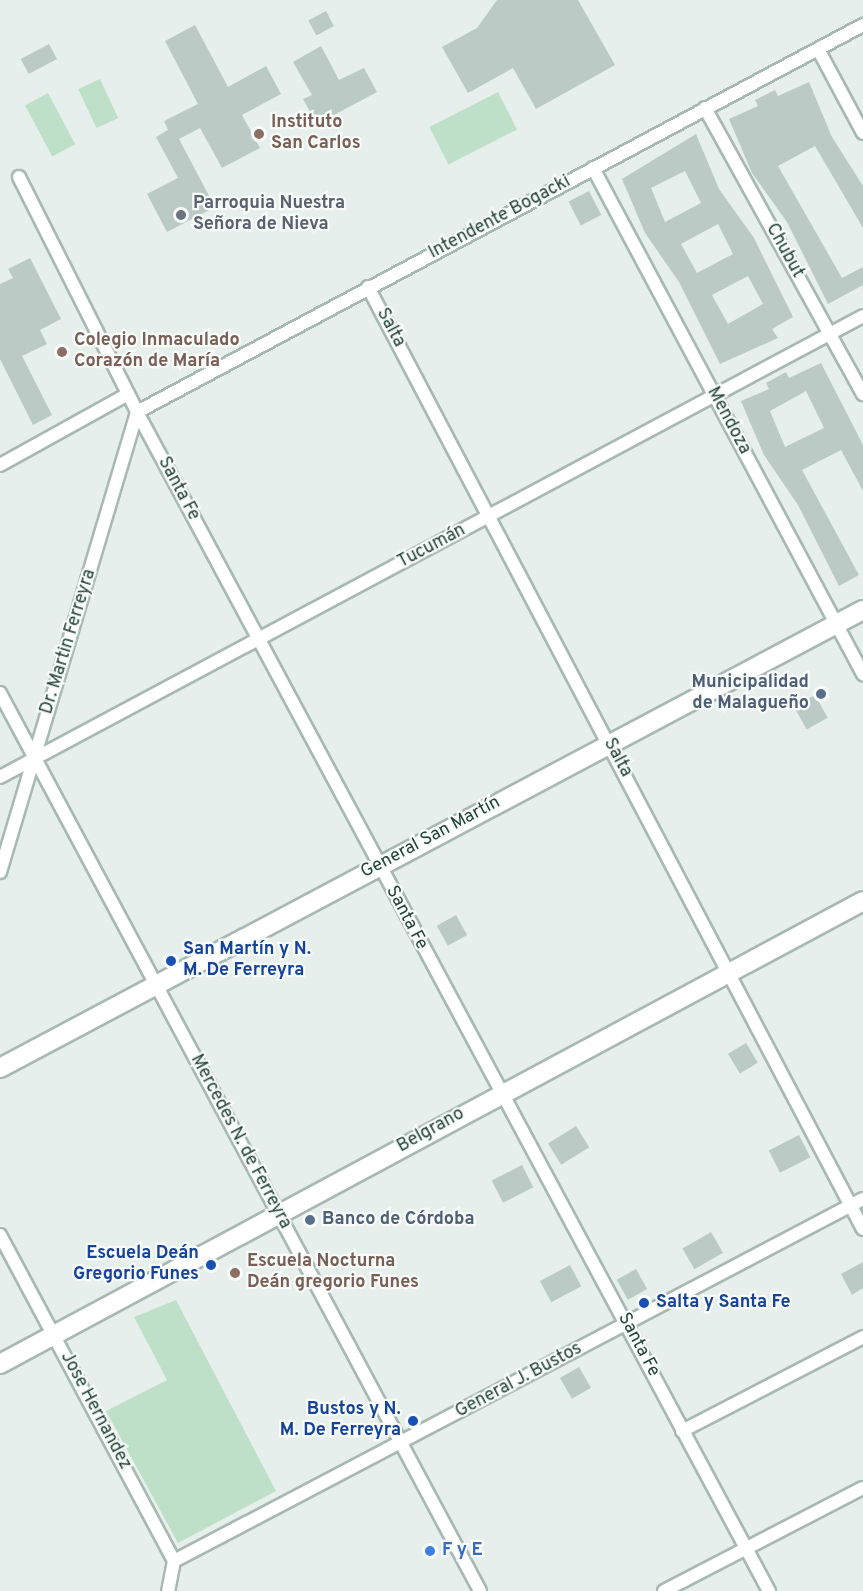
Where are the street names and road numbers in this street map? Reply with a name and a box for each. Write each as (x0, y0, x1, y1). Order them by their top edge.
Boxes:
street label: Intendente Bogacki (425, 171, 575, 265)
street label: Chubut (760, 220, 808, 282)
street label: Salta (371, 305, 409, 351)
street label: Mendoza (701, 384, 755, 458)
street label: Santa Fe (152, 453, 204, 525)
street label: Tucumán (394, 520, 470, 574)
street label: Dr. Martin Ferreyra (37, 567, 101, 717)
street label: Salta (598, 735, 636, 781)
street label: General San Martín (358, 792, 504, 884)
street label: Santa Fe (380, 882, 432, 954)
street label: Mercedes N. de Ferreyra (185, 1051, 295, 1233)
street label: Belgrano (394, 1104, 468, 1158)
street label: Santa Fe (612, 1309, 664, 1381)
street label: General J. Bustos (452, 1339, 586, 1423)
street label: Jose Hernandez (55, 1348, 135, 1474)

